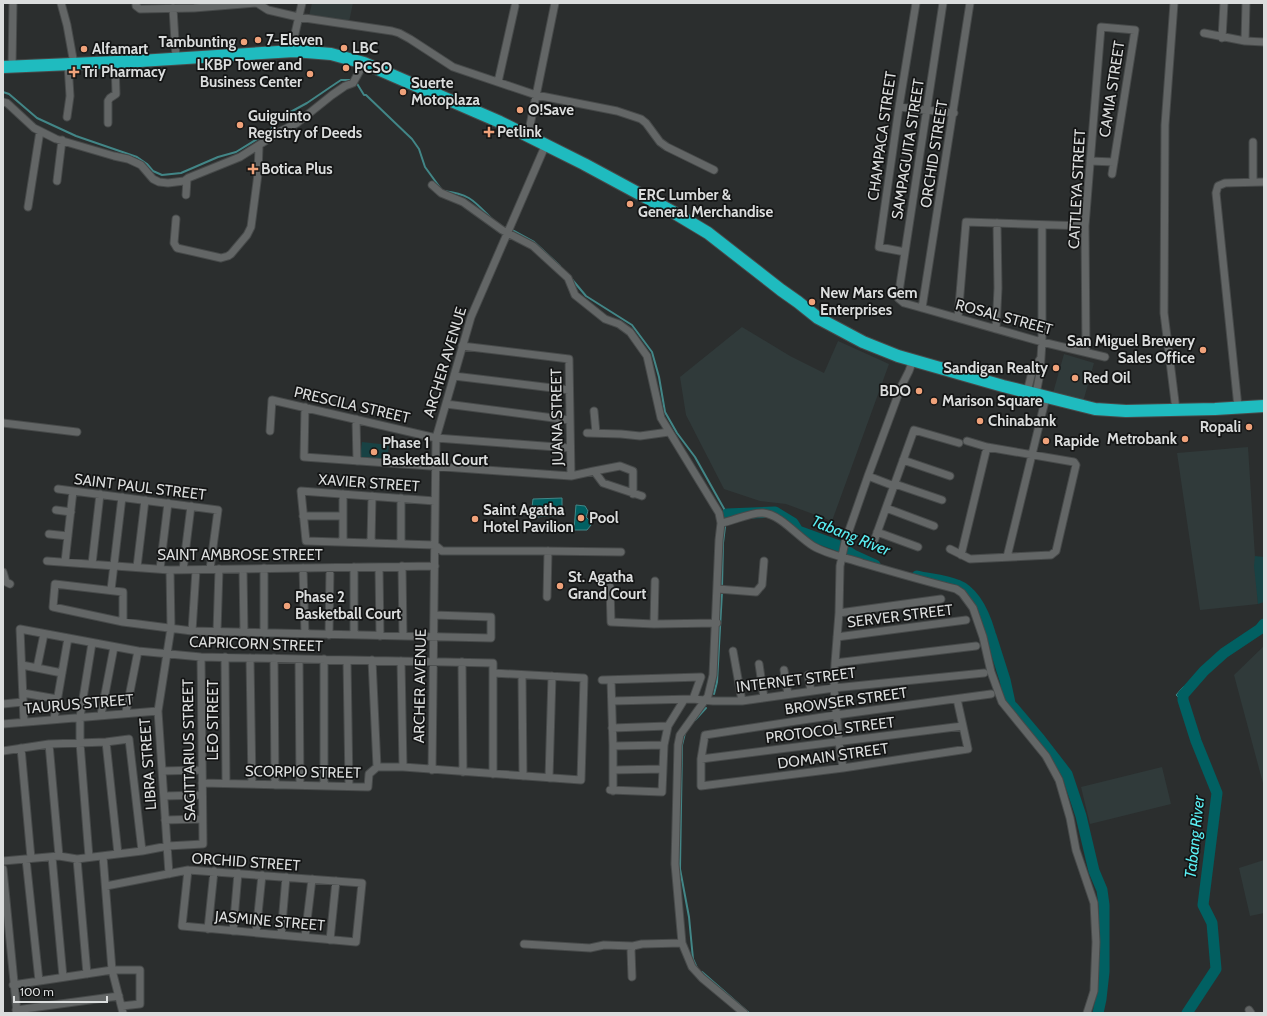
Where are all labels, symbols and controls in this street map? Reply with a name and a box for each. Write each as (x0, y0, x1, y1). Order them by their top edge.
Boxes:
place label: 7-Eleven (266, 31, 323, 49)
place label: Tambunting (158, 33, 236, 51)
marker: 7-Eleven (253, 35, 263, 45)
marker: Tambunting (239, 37, 249, 47)
place label: LBC (352, 39, 378, 57)
street label: CAMIA STREET (1095, 39, 1129, 139)
place label: Alfamart (92, 40, 148, 58)
marker: LBC (339, 43, 349, 53)
marker: Alfamart (79, 44, 89, 54)
place label: LKBP Tower and Business Center (197, 56, 302, 91)
place label: PCSO (354, 59, 392, 77)
place label: Tri Pharmacy (82, 63, 167, 81)
marker: PCSO (341, 63, 351, 73)
marker: Tri Pharmacy (69, 67, 79, 77)
marker: LKBP Tower and Business Center (305, 69, 315, 79)
street label: CHAMPACA STREET (864, 70, 900, 202)
place label: Suerte Motoplaza (411, 74, 481, 109)
street label: SAMPAGUITA STREET (888, 77, 928, 221)
marker: Suerte Motoplaza (398, 87, 408, 97)
street label: ORCHID STREET (917, 99, 951, 209)
place label: O!Save (528, 101, 574, 119)
marker: O!Save (515, 105, 525, 115)
place label: Guiguinto Registry of Deeds (248, 107, 362, 142)
marker: Guiguinto Registry of Deeds (235, 120, 245, 130)
place label: Petlink (497, 123, 542, 141)
marker: Petlink (484, 127, 494, 137)
street label: CATTLEYA STREET (1065, 129, 1089, 249)
place label: Botica Plus (261, 160, 333, 178)
marker: Botica Plus (248, 164, 258, 174)
place label: ERC Lumber & General Merchandise (638, 186, 773, 221)
marker: ERC Lumber & General Merchandise (625, 199, 635, 209)
place label: New Mars Gem Enterprises (820, 284, 918, 319)
street label: ROSAL STREET (953, 295, 1055, 339)
marker: New Mars Gem Enterprises (807, 297, 817, 307)
street label: ARCHER AVENUE (420, 305, 470, 419)
place label: San Miguel Brewery Sales Office (1067, 332, 1196, 367)
marker: San Miguel Brewery Sales Office (1198, 345, 1208, 355)
place label: Sandigan Realty (943, 359, 1049, 377)
marker: Sandigan Realty (1051, 363, 1061, 373)
street label: JUANA STREET (547, 368, 567, 467)
place label: Red Oil (1083, 369, 1131, 387)
marker: Red Oil (1070, 373, 1080, 383)
place label: BDO (879, 382, 911, 400)
street label: PRESCILA STREET (292, 383, 412, 427)
marker: BDO (914, 386, 924, 396)
place label: Marison Square (942, 392, 1043, 410)
marker: Marison Square (929, 396, 939, 406)
place label: Chinabank (988, 412, 1057, 430)
marker: Chinabank (975, 416, 985, 426)
place label: Ropali (1200, 418, 1241, 436)
marker: Ropali (1244, 422, 1254, 432)
place label: Metrobank (1107, 430, 1178, 448)
place label: Rapide (1054, 432, 1100, 450)
place label: Phase 1 Basketball Court (382, 434, 488, 469)
marker: Metrobank (1180, 434, 1190, 444)
marker: Rapide (1041, 436, 1051, 446)
marker: Phase 1 Basketball Court (369, 447, 379, 457)
street label: SAINT PAUL STREET (73, 470, 207, 504)
street label: XAVIER STREET (318, 470, 420, 496)
place label: Saint Agatha Hotel Pavilion (483, 501, 574, 536)
place label: Pool (589, 509, 619, 527)
water label: Tabang River (809, 511, 894, 560)
marker: Pool (576, 513, 586, 523)
marker: Saint Agatha Hotel Pavilion (470, 514, 480, 524)
street label: SAINT AMBROSE STREET (157, 546, 323, 564)
place label: St. Agatha Grand Court (568, 568, 646, 603)
marker: St. Agatha Grand Court (555, 581, 565, 591)
place label: Phase 2 Basketball Court (295, 588, 401, 623)
marker: Phase 2 Basketball Court (282, 601, 292, 611)
street label: SERVER STREET (846, 601, 954, 631)
street label: ARCHER AVENUE (410, 629, 430, 743)
street label: CAPRICORN STREET (189, 633, 323, 655)
street label: INTERNET STREET (735, 664, 857, 696)
street label: SAGITTARIUS STREET (179, 679, 199, 821)
street label: LEO STREET (204, 679, 222, 761)
street label: BROWSER STREET (784, 683, 908, 719)
street label: TAURUS STREET (24, 690, 134, 718)
street label: PROTOCOL STREET (764, 713, 896, 747)
street label: LIBRA STREET (136, 717, 160, 811)
street label: DOMAIN STREET (776, 739, 890, 773)
street label: SCORPIO STREET (245, 762, 361, 782)
water label: Tabang River (1181, 794, 1208, 879)
street label: ORCHID STREET (191, 849, 301, 875)
street label: JASMINE STREET (213, 907, 326, 935)
scale bar (14, 978, 107, 1004)
text: 100 m (20, 984, 54, 999)

